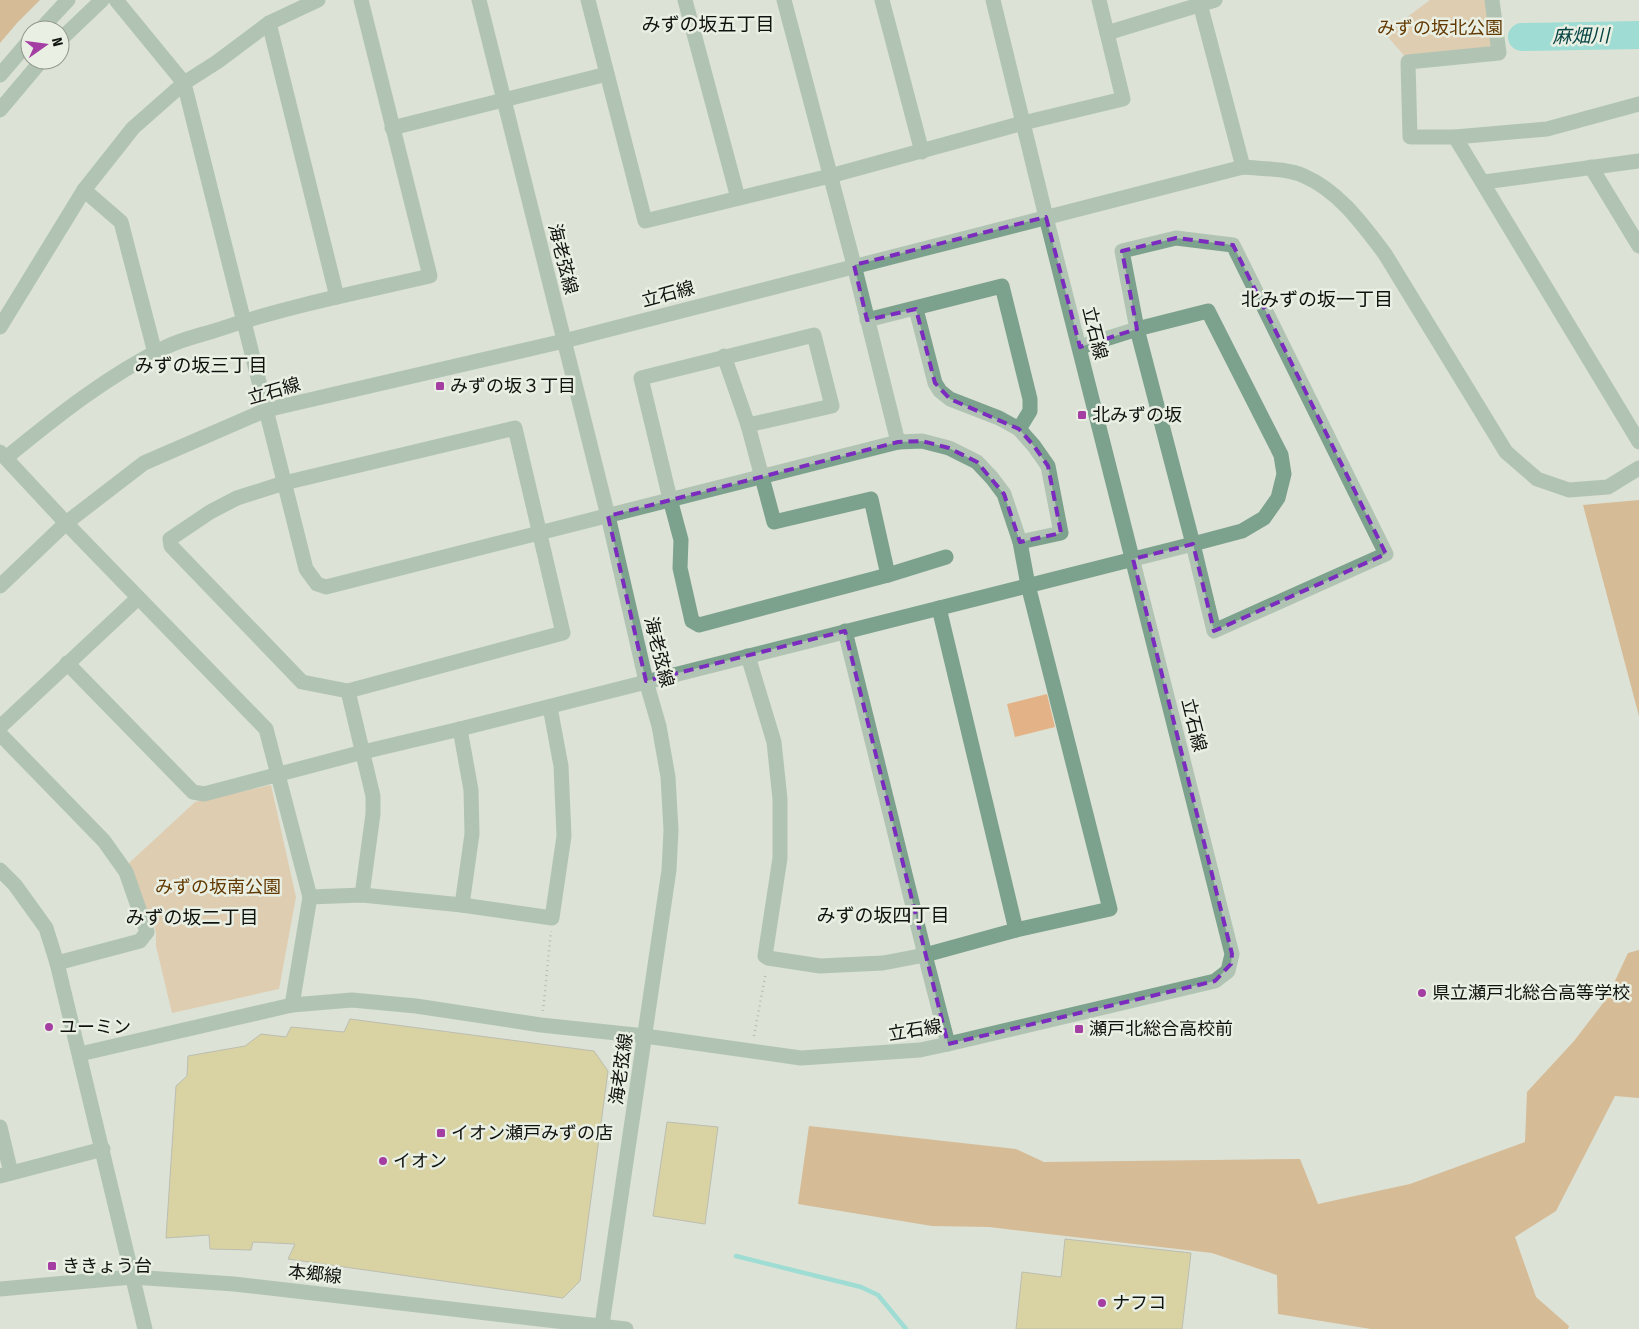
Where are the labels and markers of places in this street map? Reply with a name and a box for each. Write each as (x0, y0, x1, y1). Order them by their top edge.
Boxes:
place label: みずの坂３丁目 (450, 375, 576, 397)
marker: みずの坂３丁目 (434, 380, 446, 392)
place label: 北みずの坂 (1092, 404, 1182, 426)
marker: 北みずの坂 (1076, 409, 1088, 421)
place label: 県立瀬戸北総合高等学校 (1432, 982, 1630, 1004)
marker: 県立瀬戸北総合高等学校 (1416, 987, 1428, 999)
place label: ユーミン (59, 1016, 131, 1038)
place label: 瀬戸北総合高校前 (1089, 1018, 1233, 1040)
marker: ユーミン (43, 1021, 55, 1033)
marker: 瀬戸北総合高校前 (1073, 1023, 1085, 1035)
place label: イオン瀬戸みずの店 (451, 1122, 613, 1144)
marker: イオン瀬戸みずの店 (435, 1127, 447, 1139)
place label: イオン (393, 1150, 447, 1172)
marker: イオン (377, 1155, 389, 1167)
place label: ききょう台 (62, 1255, 152, 1277)
marker: ききょう台 (46, 1260, 58, 1272)
place label: ナフコ (1112, 1292, 1166, 1314)
marker: ナフコ (1096, 1297, 1108, 1309)

